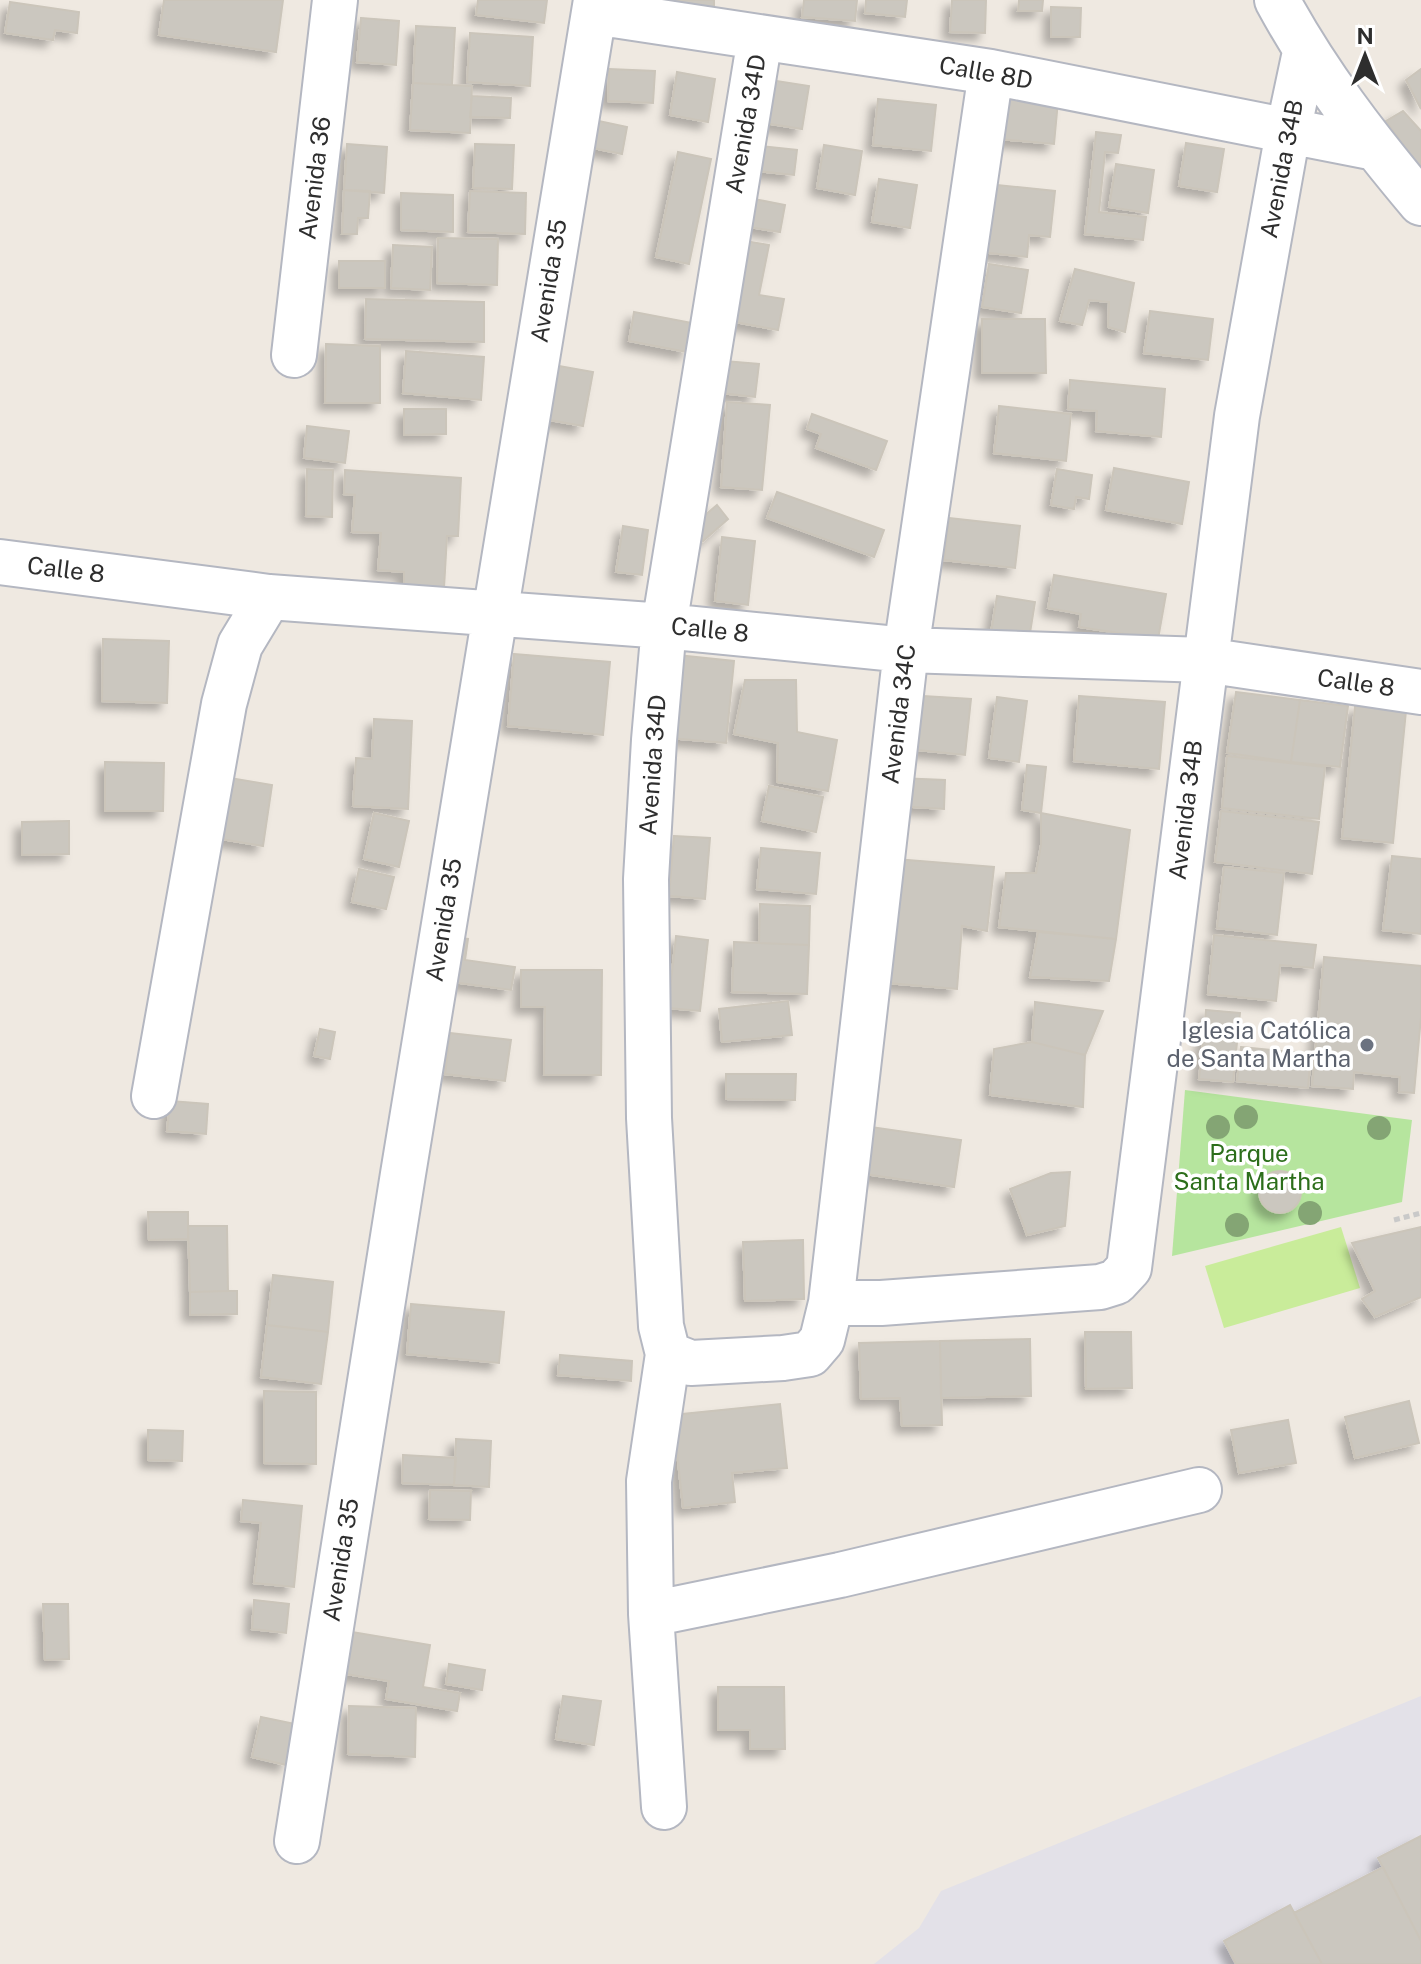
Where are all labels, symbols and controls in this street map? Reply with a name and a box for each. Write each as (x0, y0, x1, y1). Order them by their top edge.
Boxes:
north arrow (1325, 16, 1405, 96)
text: N (1356, 23, 1374, 49)
street label: Calle 8D (937, 50, 1035, 94)
street label: Avenida 34D (719, 52, 771, 196)
street label: Avenida 34B (1254, 97, 1308, 240)
street label: Avenida 36 (293, 115, 335, 241)
street label: Avenida 35 (524, 217, 572, 345)
street label: Calle 8 (26, 550, 107, 588)
street label: Calle 8 (670, 611, 750, 647)
street label: Avenida 34C (876, 642, 920, 786)
street label: Calle 8 (1316, 663, 1397, 701)
street label: Avenida 34D (633, 694, 671, 836)
street label: Avenida 34B (1163, 738, 1207, 881)
street label: Avenida 35 (419, 856, 467, 984)
place label: Iglesia Católica de Santa Martha (1167, 1016, 1351, 1072)
marker: Iglesia Católica de Santa Martha (1358, 1036, 1376, 1054)
park label: Parque Santa Martha (1174, 1139, 1324, 1195)
street label: Avenida 35 (316, 1496, 364, 1624)

